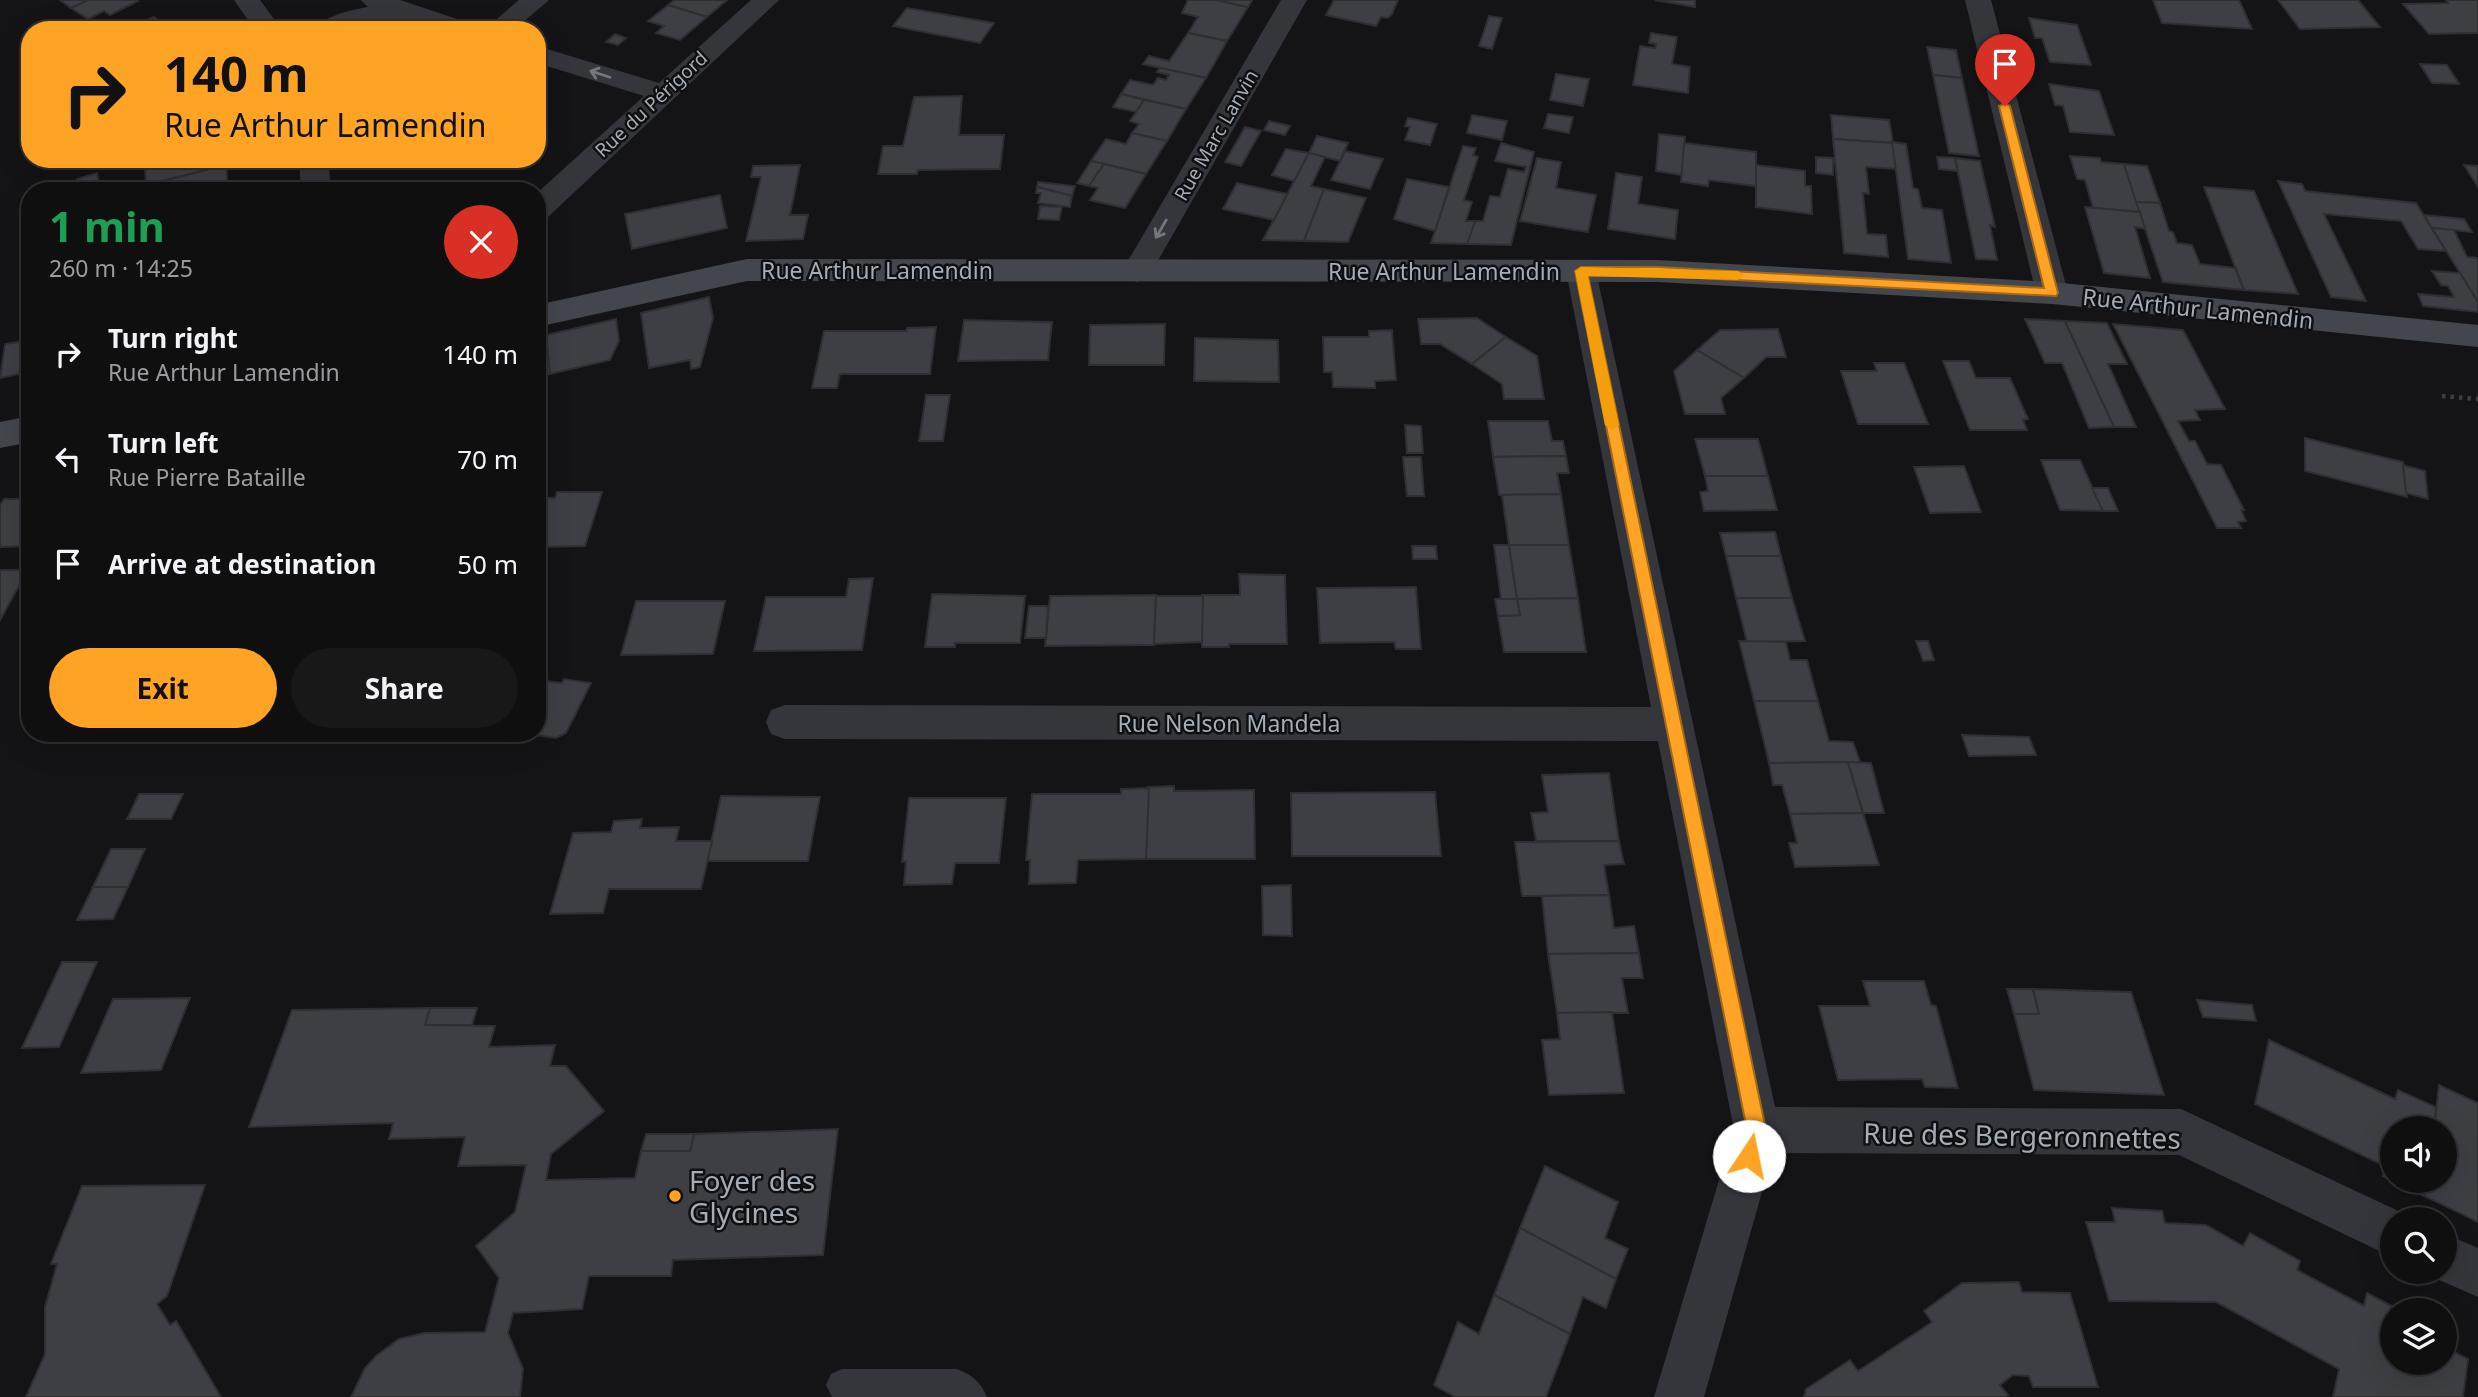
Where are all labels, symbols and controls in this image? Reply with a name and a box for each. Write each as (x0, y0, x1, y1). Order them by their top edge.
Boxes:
pin (1975, 34, 2035, 106)
text: 140 m (164, 40, 309, 106)
street label: Rue du Périgord (589, 45, 713, 163)
icon: arrive (1986, 45, 2024, 83)
icon: right (49, 49, 140, 140)
street label: Rue Marc Lanvin (1168, 65, 1264, 205)
one-way arrow (589, 66, 611, 79)
text: Rue Arthur Lamendin (164, 103, 487, 146)
text: 1 min (49, 197, 165, 254)
button: close (444, 205, 518, 279)
one-way arrow (1154, 218, 1168, 238)
text: 260 m · 14:25 (49, 252, 193, 284)
street label: Rue Arthur Lamendin (761, 254, 993, 286)
street label: Rue Arthur Lamendin (1328, 255, 1560, 287)
street label: Rue Arthur Lamendin (2081, 280, 2315, 336)
text: Turn right (108, 320, 238, 356)
icon: right (49, 335, 87, 373)
text: 140 m (442, 336, 518, 372)
text: Rue Arthur Lamendin (108, 356, 340, 388)
text: Turn left (108, 425, 219, 461)
icon: left (49, 440, 87, 478)
text: 70 m (457, 441, 518, 477)
text: Rue Pierre Bataille (108, 461, 306, 493)
icon: arrive (49, 545, 87, 583)
text: Arrive at destination (108, 546, 377, 582)
text: 50 m (457, 546, 518, 582)
button: Exit (49, 648, 277, 728)
button: Share (291, 648, 518, 728)
street label: Rue Nelson Mandela (1118, 707, 1340, 739)
street label: Rue des Bergeronnettes (1863, 1113, 2181, 1157)
map controls (2380, 1116, 2457, 1375)
button: sound (2380, 1116, 2457, 1193)
position arrow (1712, 1119, 1786, 1193)
place label: Foyer des Glycines (689, 1161, 815, 1231)
marker: Foyer des Glycines (667, 1188, 683, 1204)
button: search (2380, 1207, 2457, 1284)
button: layers (2380, 1298, 2457, 1375)

